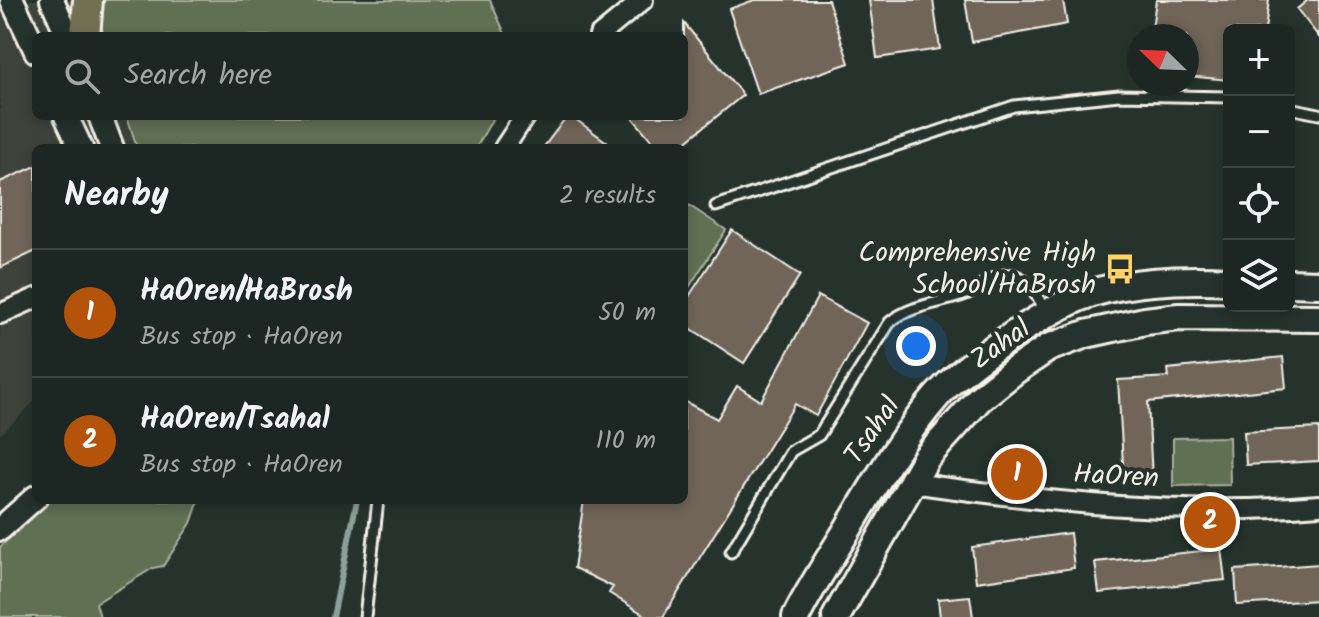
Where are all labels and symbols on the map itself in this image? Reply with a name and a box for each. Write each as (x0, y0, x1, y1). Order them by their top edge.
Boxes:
north arrow (1127, 24, 1199, 96)
place label: Comprehensive High School/HaBrosh (859, 231, 1096, 308)
bus stop icon: Comprehensive High School/HaBrosh (1103, 252, 1137, 286)
street label: Zahal (961, 308, 1041, 382)
your location (896, 326, 936, 366)
street label: Tsahal (833, 387, 913, 475)
pin: 1 (991, 444, 1043, 504)
street label: HaOren (1072, 452, 1160, 502)
pin: 2 (1184, 492, 1236, 552)

